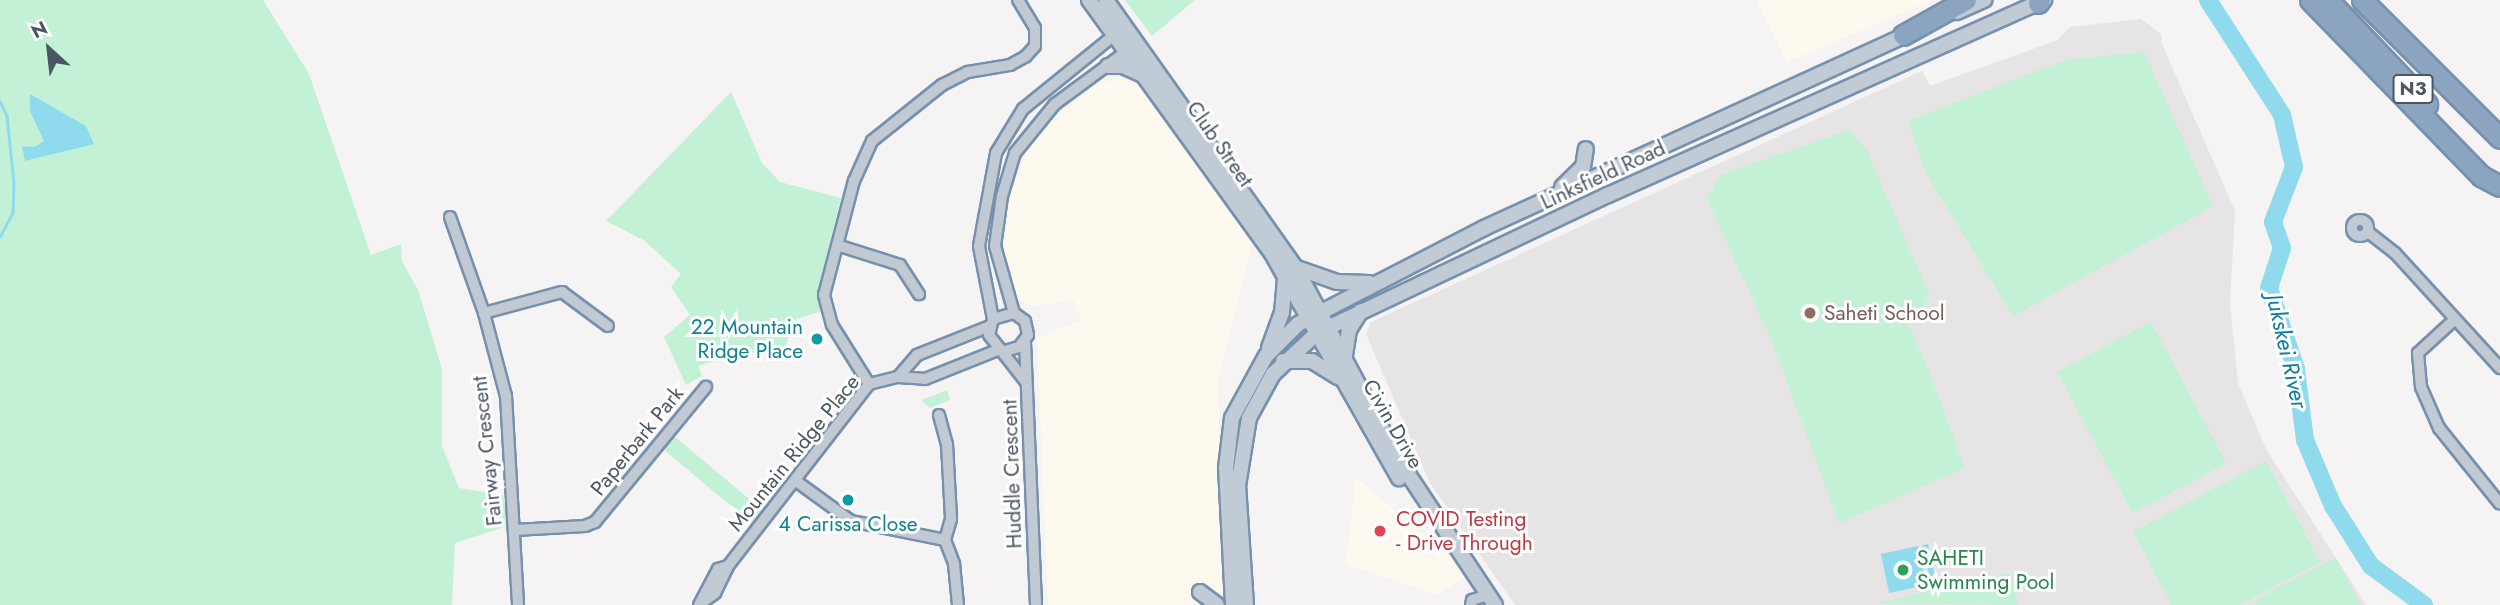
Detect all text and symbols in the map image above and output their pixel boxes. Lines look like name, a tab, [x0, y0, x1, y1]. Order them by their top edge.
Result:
north arrow	[14, 14, 84, 84]
text: N	[26, 14, 52, 45]
road number: N3	[2392, 74, 2434, 104]
street label: Club Street	[1181, 96, 1259, 192]
street label: Linksfield Road	[1537, 135, 1669, 215]
water label: Jukskei River	[2260, 291, 2314, 411]
place label: Saheti School	[1824, 300, 1945, 326]
marker: Saheti School	[1802, 305, 1818, 321]
place label: 22 Mountain Ridge Place	[691, 314, 803, 364]
marker: 22 Mountain Ridge Place	[809, 331, 825, 347]
street label: Mountain Ridge Place	[723, 370, 865, 536]
street label: Fairway Crescent	[467, 375, 507, 527]
street label: Civin Drive	[1357, 375, 1429, 473]
street label: Paperbark Park	[585, 381, 689, 501]
street label: Huddle Crescent	[997, 399, 1027, 549]
marker: 4 Carissa Close	[840, 492, 856, 508]
place label: COVID Testing - Drive Through	[1396, 506, 1533, 556]
place label: 4 Carissa Close	[779, 511, 917, 537]
marker: COVID Testing - Drive Through	[1370, 521, 1390, 541]
place label: SAHETI Swimming Pool	[1917, 545, 2054, 595]
marker: SAHETI Swimming Pool	[1895, 562, 1911, 578]

